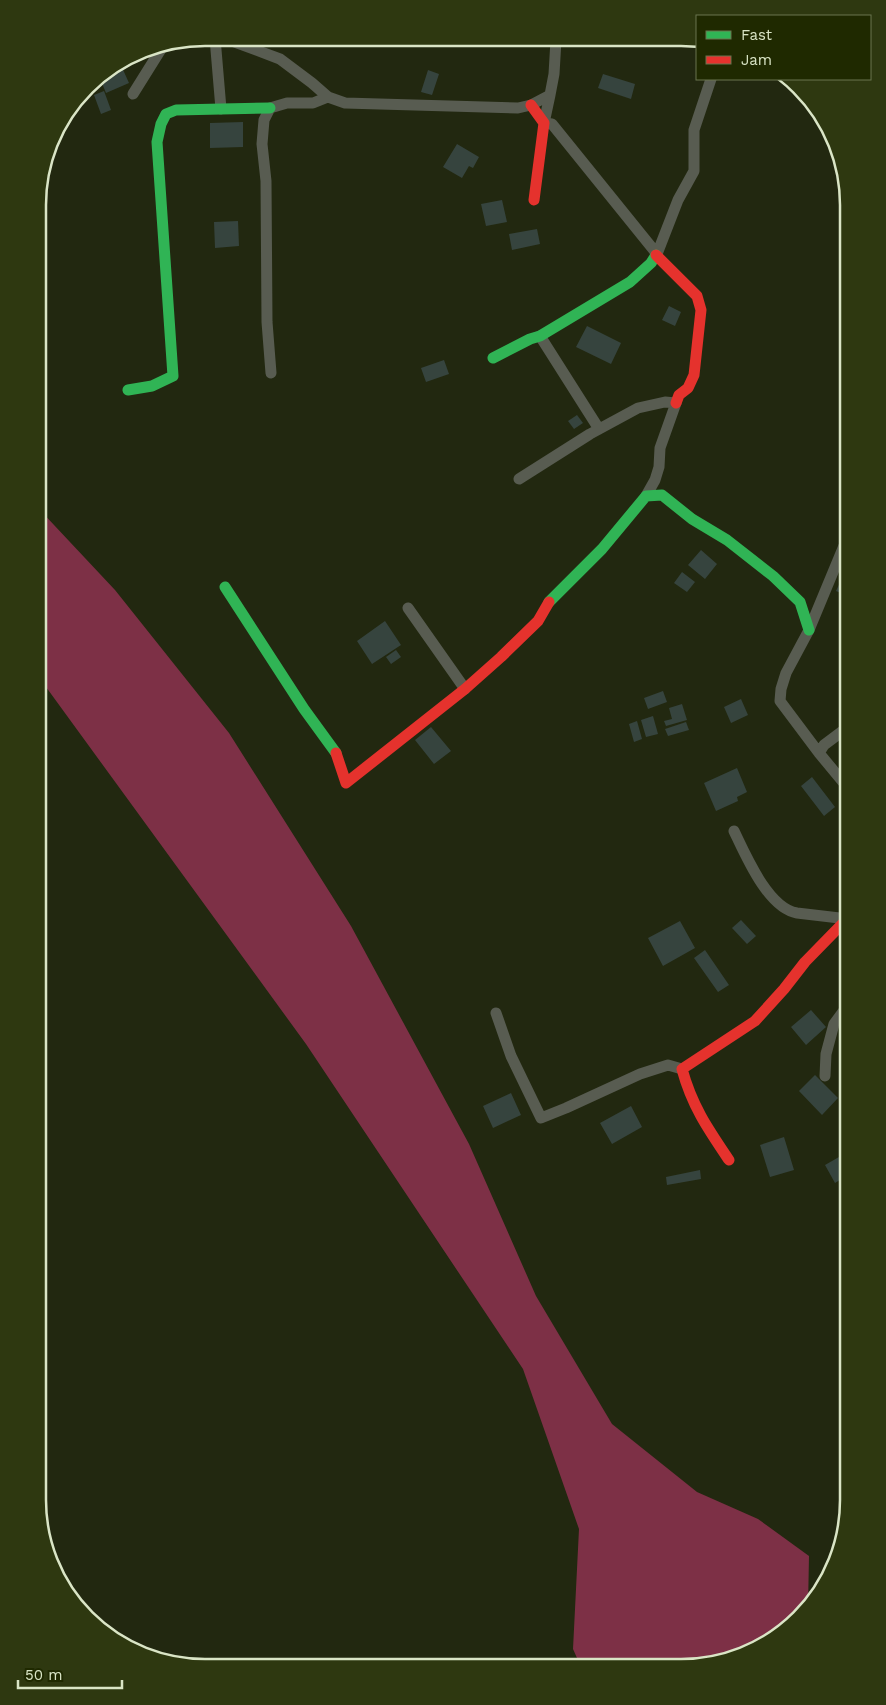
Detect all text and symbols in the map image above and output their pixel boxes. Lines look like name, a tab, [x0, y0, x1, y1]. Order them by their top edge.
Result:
legend	[696, 15, 871, 80]
text: Fast	[741, 26, 773, 44]
text: Jam	[741, 51, 772, 69]
scale bar	[18, 1658, 121, 1690]
text: 50 m	[25, 1666, 62, 1684]

